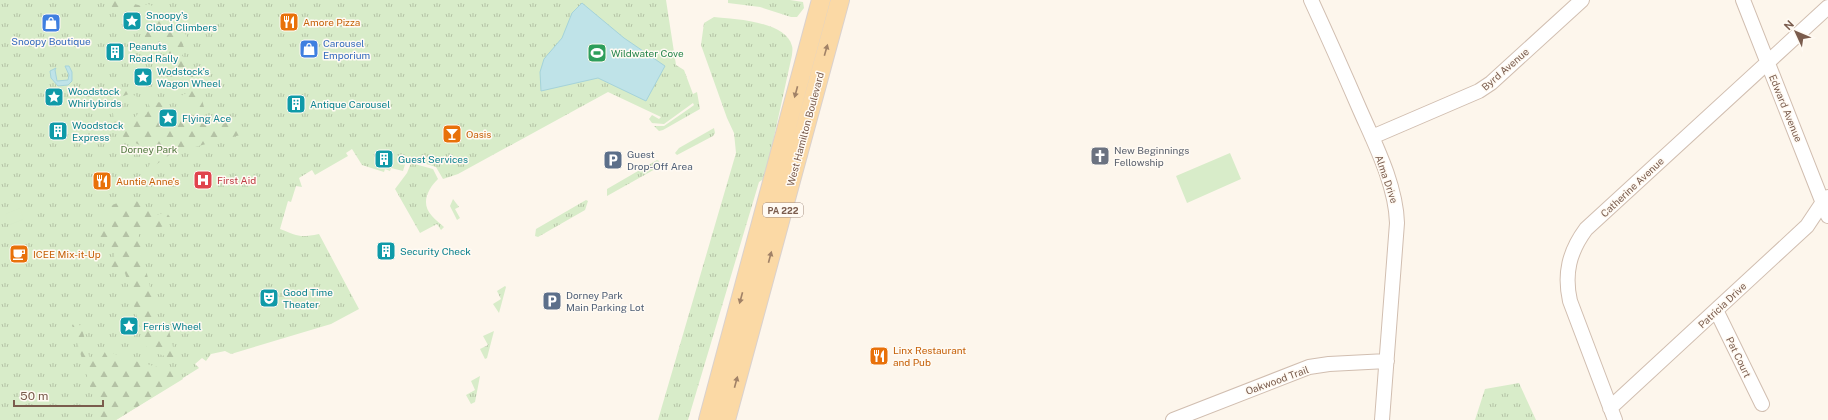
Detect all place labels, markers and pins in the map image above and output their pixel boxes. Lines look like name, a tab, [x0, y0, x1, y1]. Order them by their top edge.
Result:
place label: Snoopy's Cloud Climbers	[146, 9, 217, 33]
place icon: Snoopy's Cloud Climbers	[121, 10, 143, 32]
restaurant icon: Amore Pizza	[278, 11, 300, 33]
shop icon: Snoopy Boutique	[40, 12, 62, 34]
place label: Amore Pizza	[303, 16, 360, 28]
place label: Snoopy Boutique	[11, 35, 91, 47]
place label: Carousel Emporium	[323, 37, 370, 61]
shop icon: Carousel Emporium	[298, 38, 320, 60]
place label: Peanuts Road Rally	[129, 40, 179, 64]
building icon: Peanuts Road Rally	[104, 41, 126, 63]
sports icon: Wildwater Cove	[586, 42, 608, 64]
place label: Wildwater Cove	[611, 47, 684, 59]
place label: Wodstock's Wagon Wheel	[157, 65, 221, 89]
place icon: Wodstock's Wagon Wheel	[132, 66, 154, 88]
place label: Woodstock Whirlybirds	[68, 85, 121, 109]
place icon: Woodstock Whirlybirds	[43, 86, 65, 108]
building icon: Antique Carousel	[285, 93, 307, 115]
place label: Antique Carousel	[310, 98, 390, 110]
place icon: Flying Ace	[157, 107, 179, 129]
place label: Flying Ace	[182, 112, 231, 124]
place label: Woodstock Express	[72, 119, 124, 143]
building icon: Woodstock Express	[47, 120, 69, 142]
bar icon: Oasis	[441, 123, 463, 145]
place label: Oasis	[466, 128, 491, 140]
place label: New Beginnings Fellowship	[1114, 144, 1189, 168]
church icon: New Beginnings Fellowship	[1089, 145, 1111, 167]
building icon: Guest Services	[373, 148, 395, 170]
place label: Guest Drop-Off Area	[627, 148, 693, 172]
parking icon: Guest Drop-Off Area	[602, 149, 624, 171]
place label: Guest Services	[398, 153, 468, 165]
hospital icon: First Aid	[192, 169, 214, 191]
restaurant icon: Auntie Anne's	[91, 170, 113, 192]
place label: First Aid	[217, 174, 256, 186]
place label: Auntie Anne's	[116, 175, 179, 187]
building icon: Security Check	[375, 240, 397, 262]
cafe icon: ICEE Mix-it-Up	[8, 243, 30, 265]
place label: Security Check	[400, 245, 471, 257]
place label: ICEE Mix-it-Up	[33, 248, 101, 260]
place label: Good Time Theater	[283, 286, 333, 310]
theatre icon: Good Time Theater	[258, 287, 280, 309]
place label: Dorney Park Main Parking Lot	[566, 289, 644, 313]
parking icon: Dorney Park Main Parking Lot	[541, 290, 563, 312]
place icon: Ferris Wheel	[118, 315, 140, 337]
place label: Ferris Wheel	[143, 320, 202, 332]
place label: Linx Restaurant and Pub	[893, 344, 966, 368]
restaurant icon: Linx Restaurant and Pub	[868, 345, 890, 367]

